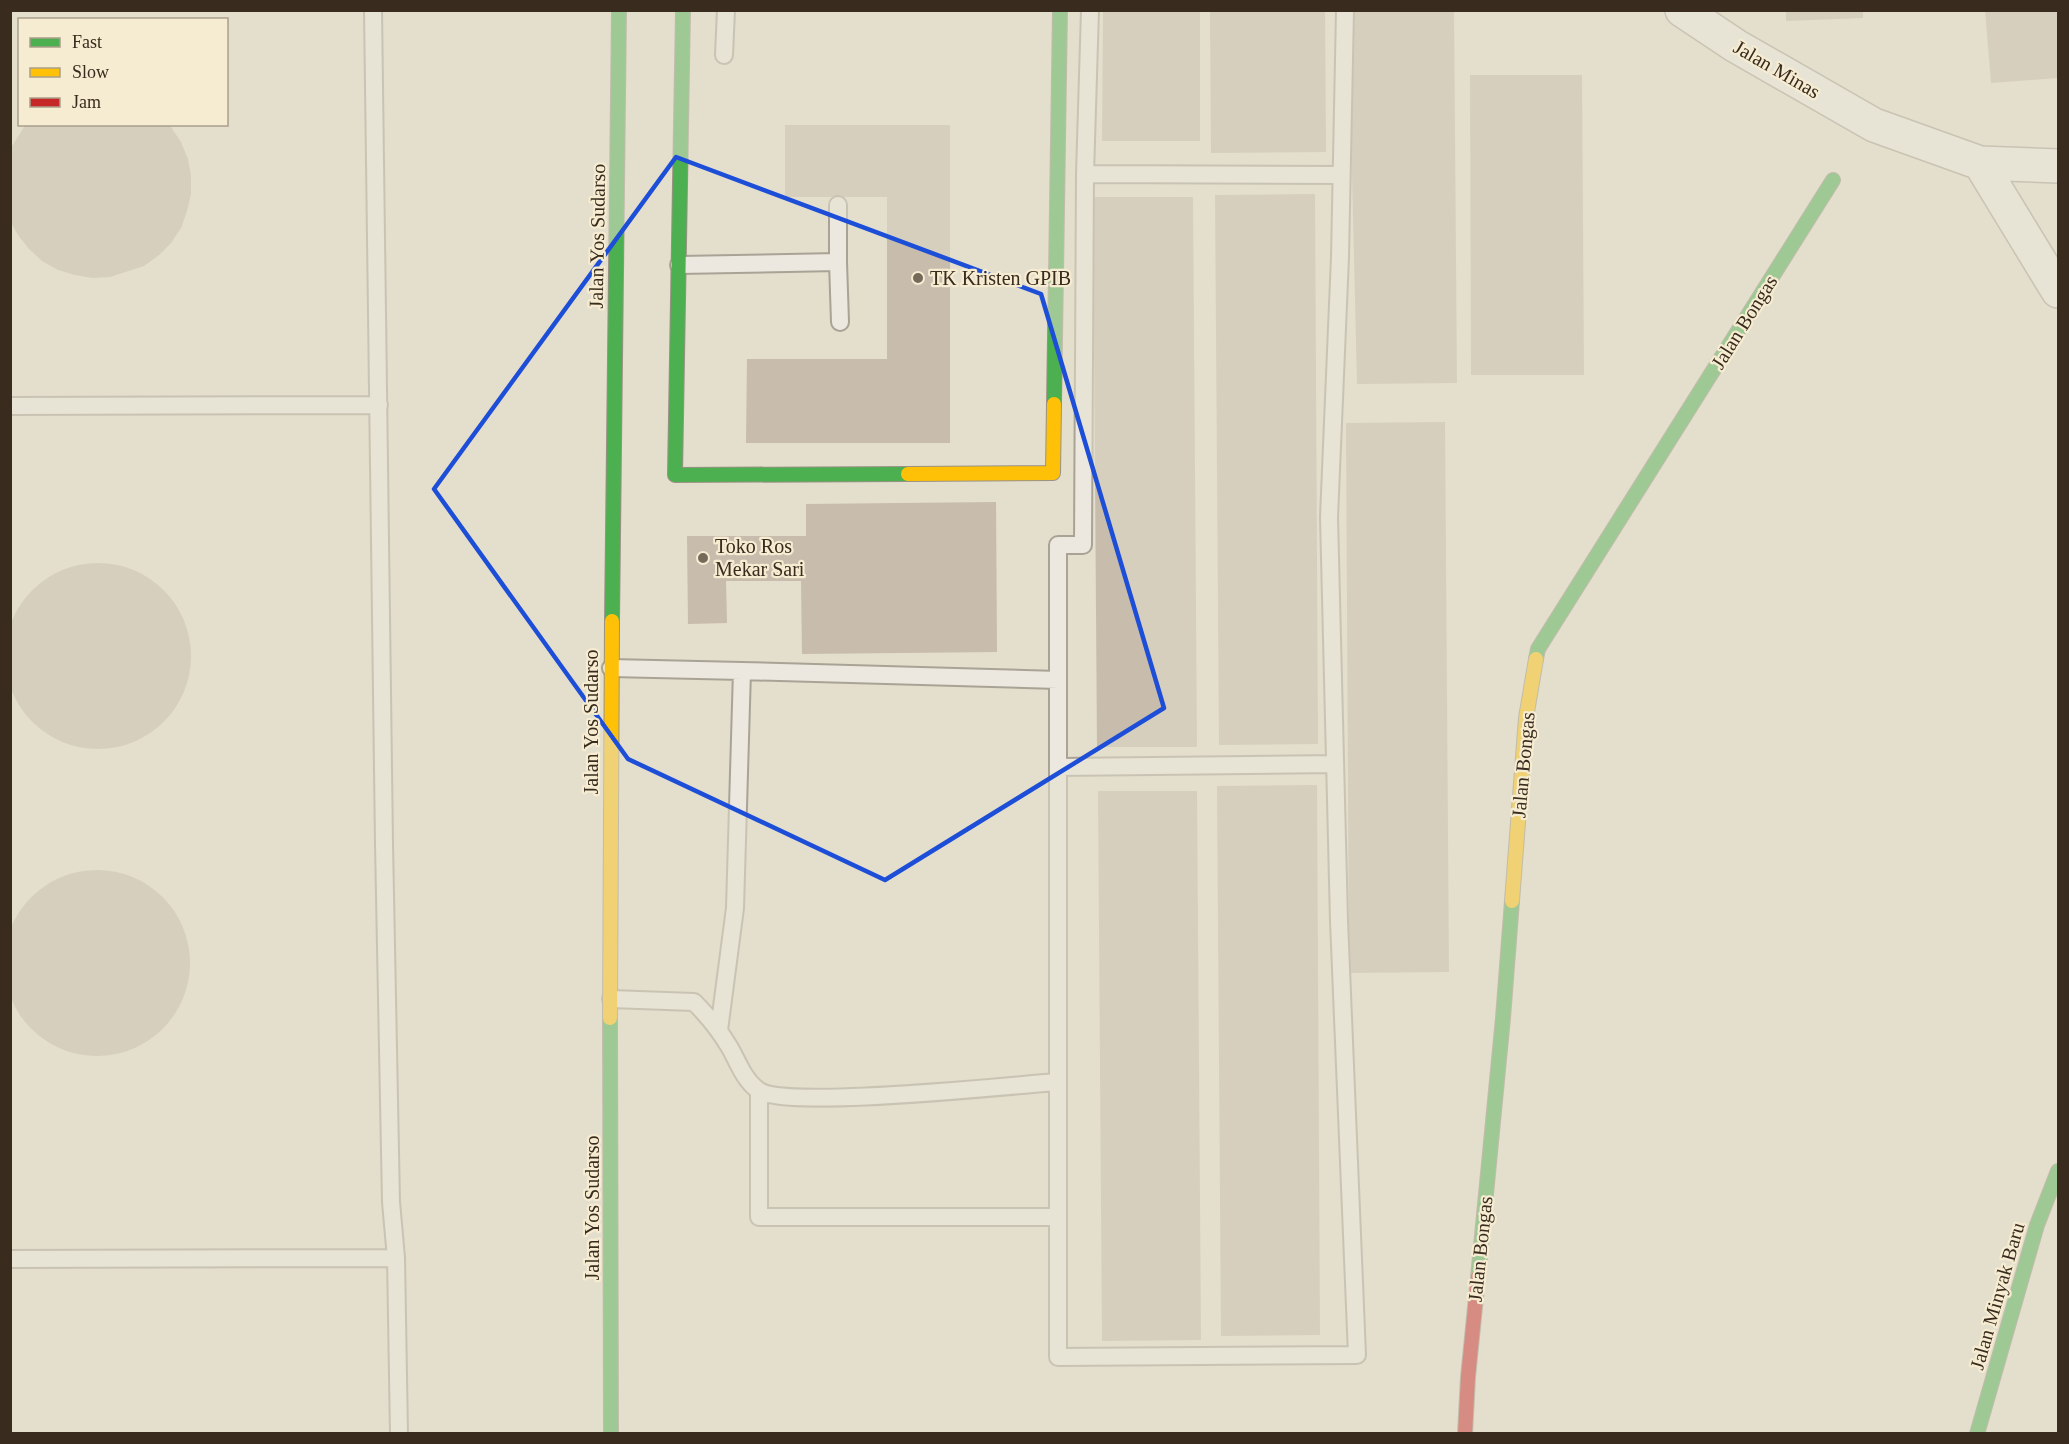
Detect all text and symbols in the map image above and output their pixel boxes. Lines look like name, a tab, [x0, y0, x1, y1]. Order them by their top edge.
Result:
legend	[18, 18, 228, 126]
text: Fast	[72, 32, 102, 52]
street label: Jalan Minas	[1730, 35, 1824, 103]
text: Slow	[72, 62, 109, 82]
text: Jam	[72, 92, 101, 112]
street label: Jalan Yos Sudarso	[585, 163, 609, 309]
place label: TK Kristen GPIB	[930, 267, 1071, 289]
marker: TK Kristen GPIB	[911, 271, 925, 285]
street label: Jalan Bongas	[1707, 271, 1782, 373]
place label: Toko Ros Mekar Sari	[715, 535, 805, 580]
marker: Toko Ros Mekar Sari	[696, 551, 710, 565]
street label: Jalan Yos Sudarso	[580, 649, 602, 795]
street label: Jalan Bongas	[1507, 711, 1540, 819]
street label: Jalan Yos Sudarso	[581, 1135, 603, 1281]
street label: Jalan Bongas	[1464, 1195, 1498, 1303]
street label: Jalan Minyak Baru	[1965, 1220, 2030, 1372]

